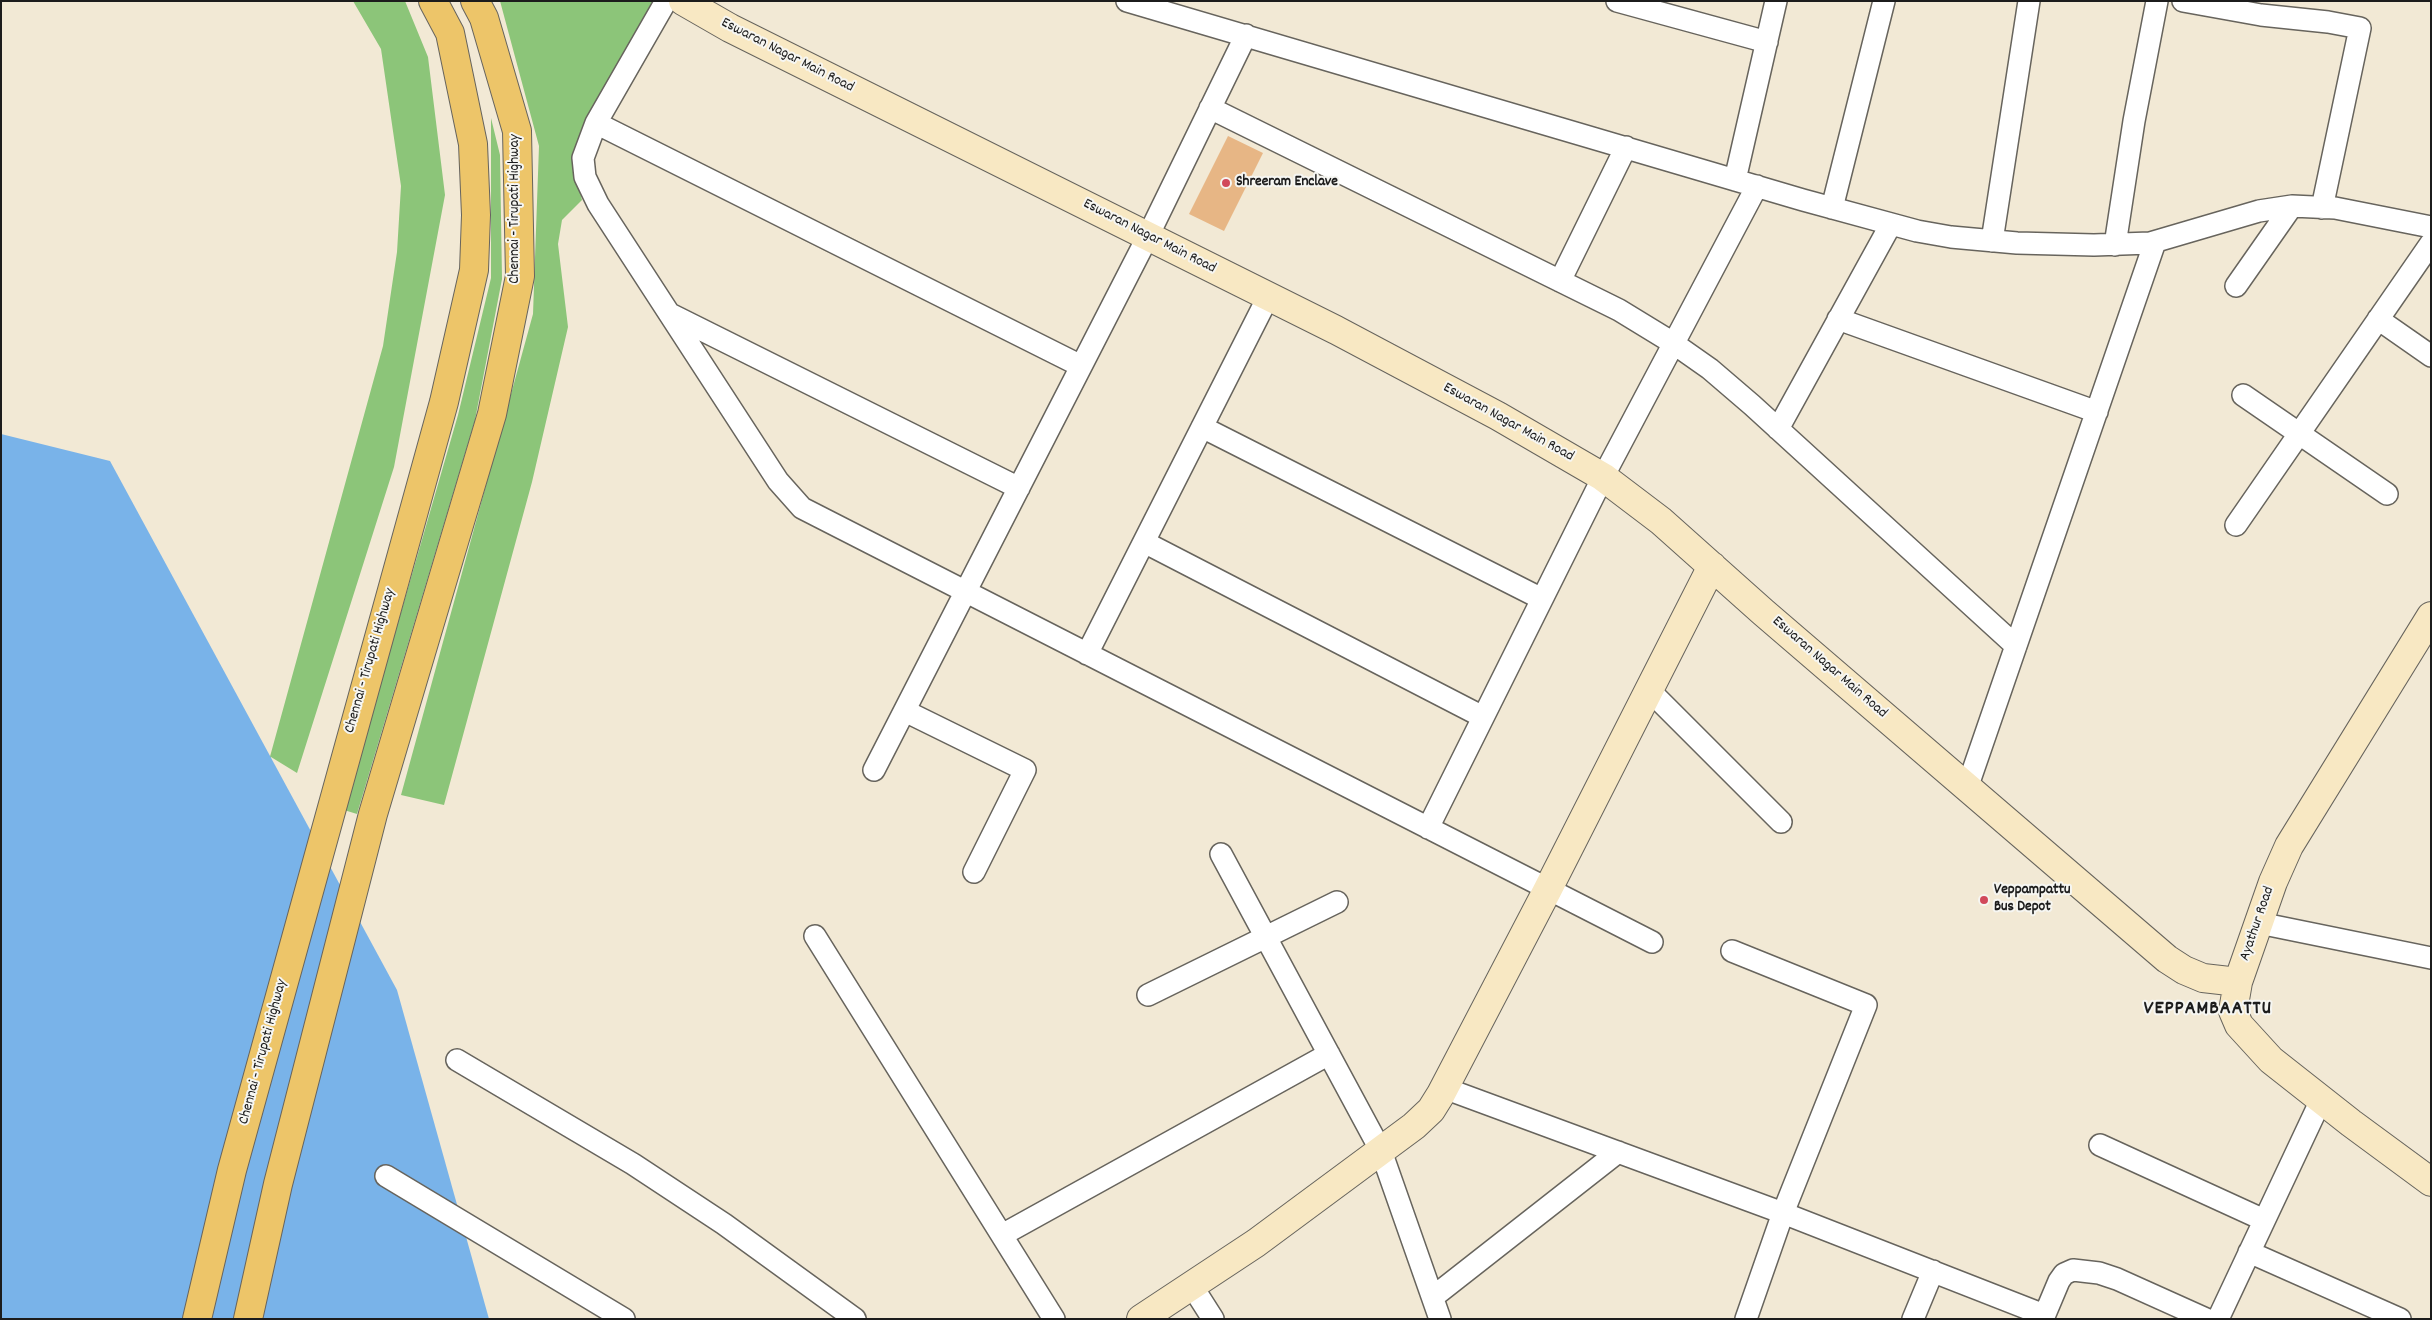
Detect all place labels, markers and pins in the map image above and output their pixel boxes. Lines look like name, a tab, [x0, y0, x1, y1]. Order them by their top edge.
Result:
place label: Shreeram Enclave	[1236, 174, 1338, 192]
marker: Shreeram Enclave	[1220, 177, 1232, 189]
place label: Veppampattu Bus Depot	[1994, 882, 2070, 917]
marker: Veppampattu Bus Depot	[1978, 894, 1990, 906]

